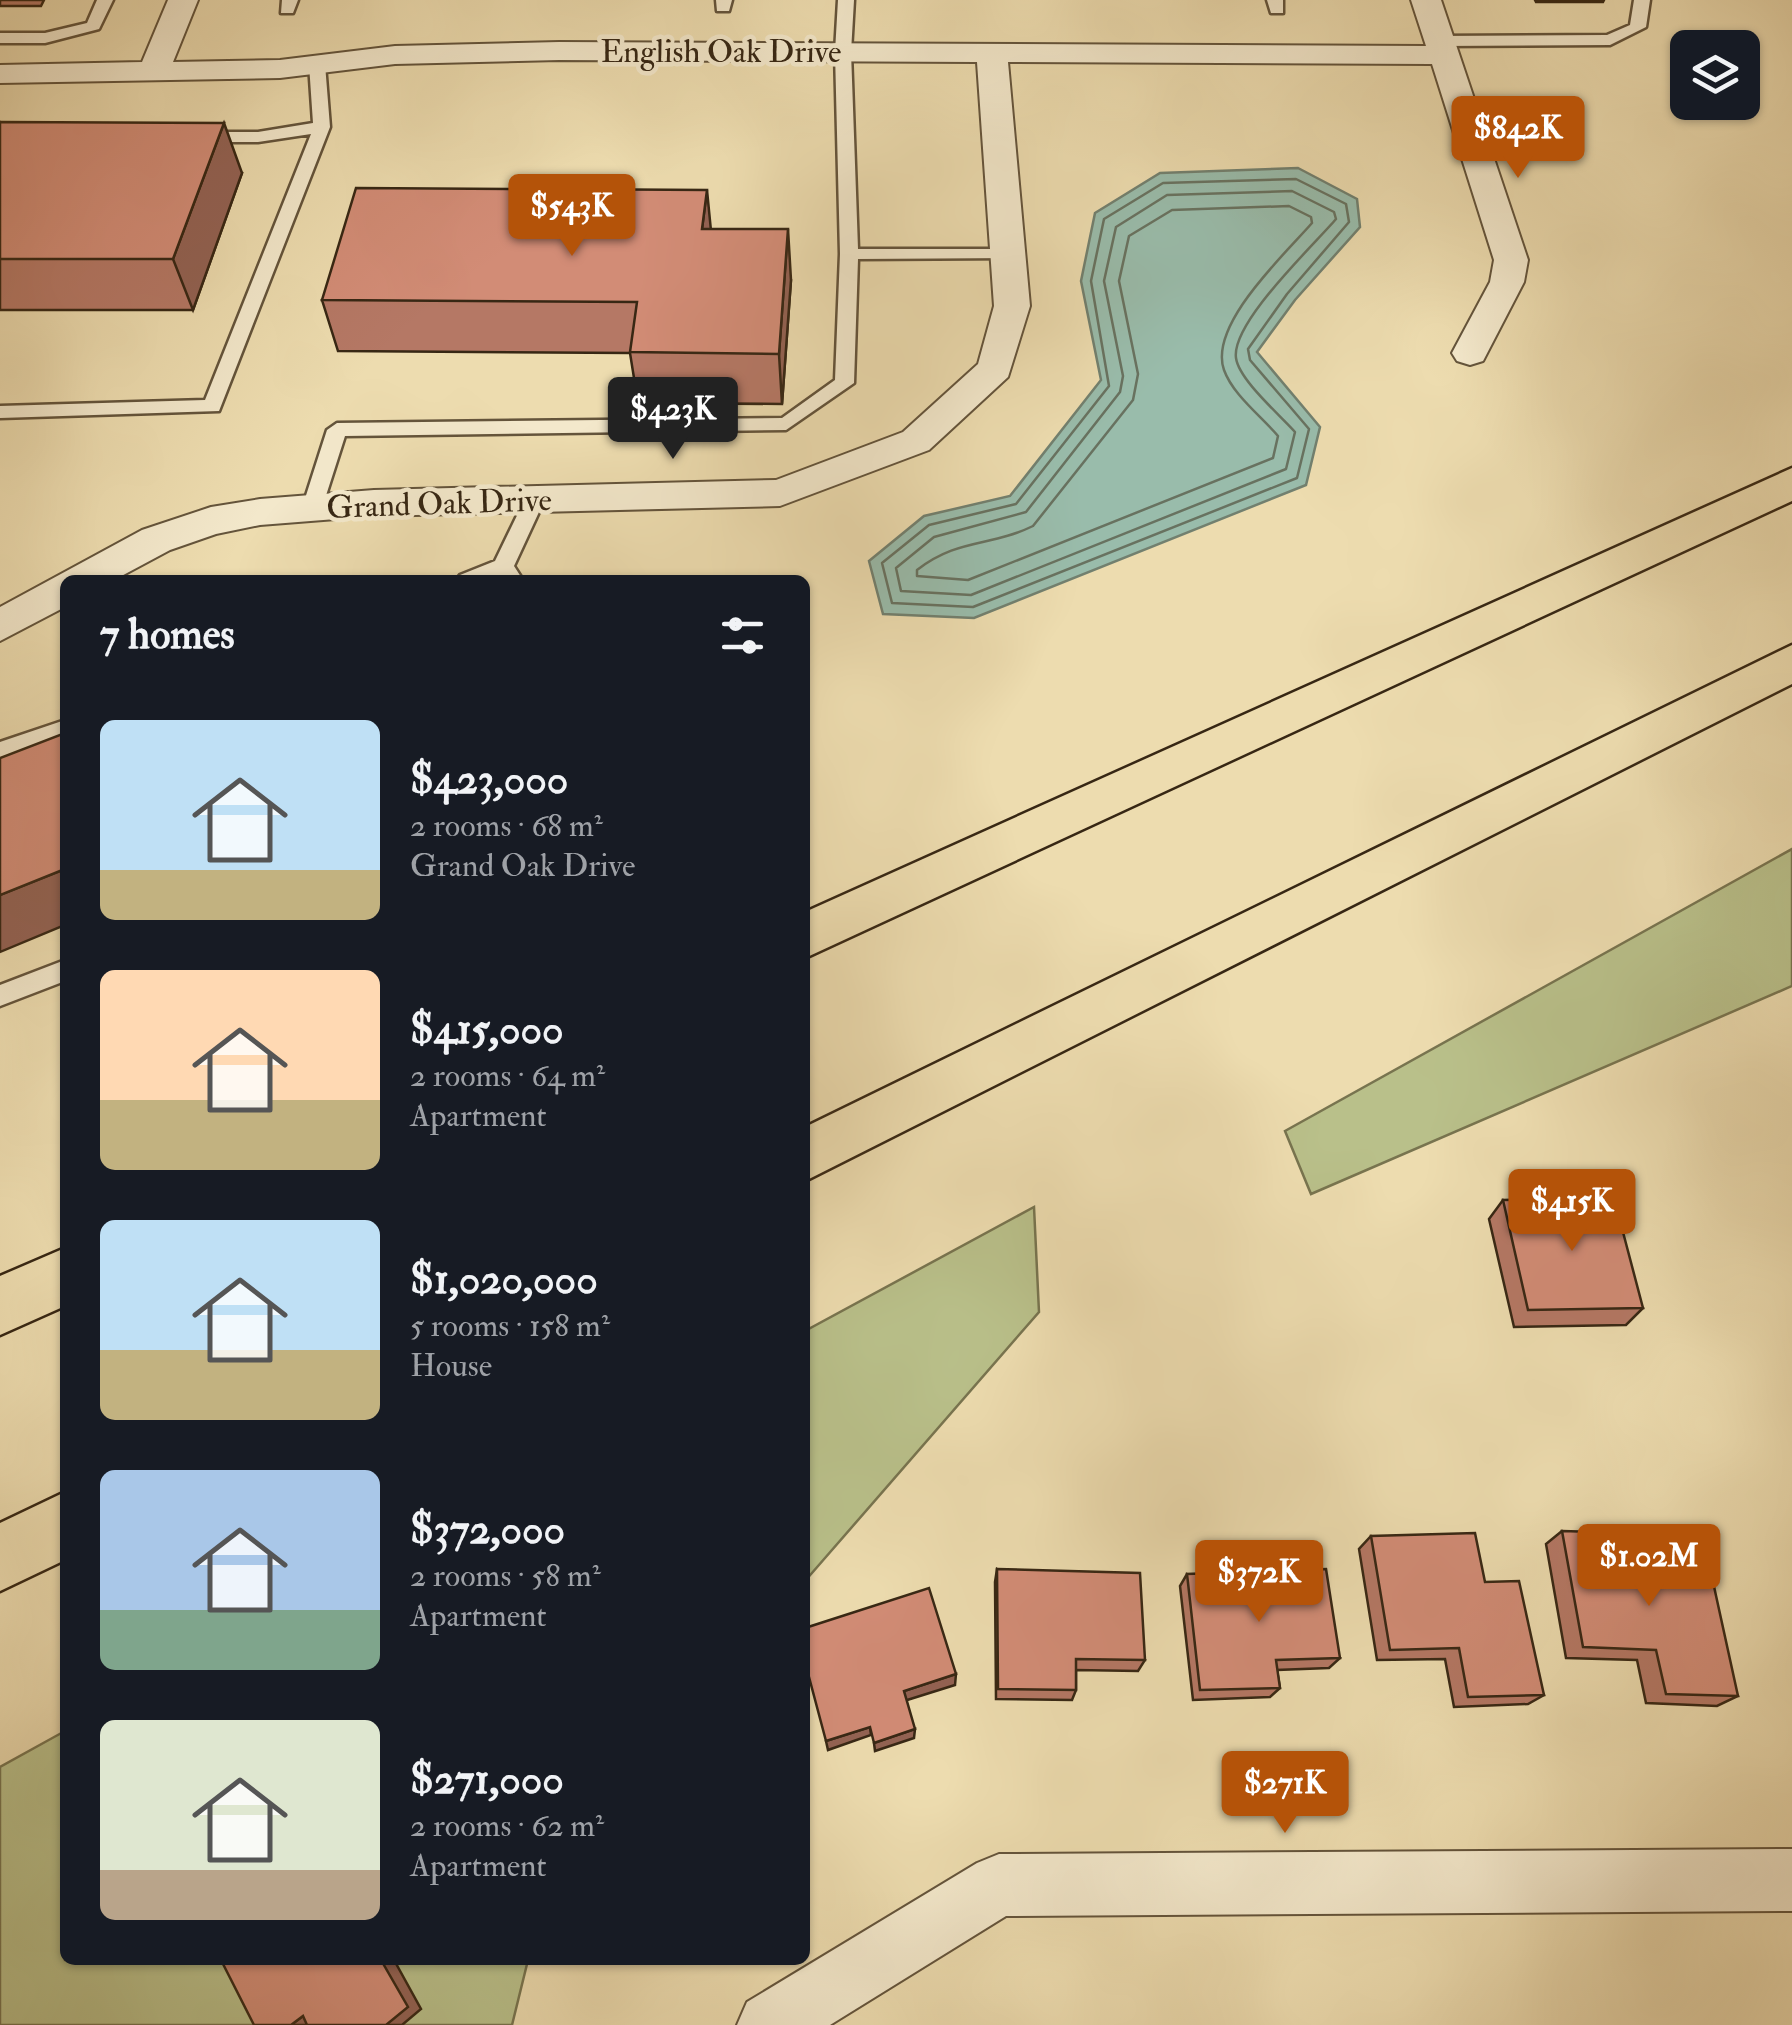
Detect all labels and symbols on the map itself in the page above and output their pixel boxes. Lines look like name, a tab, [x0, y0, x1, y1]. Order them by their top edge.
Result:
street label: English Oak Drive	[601, 32, 841, 72]
pin: $842K	[1448, 96, 1588, 181]
pin: $543K	[502, 174, 642, 259]
pin: $423K	[603, 377, 743, 462]
street label: Grand Oak Drive	[326, 480, 552, 528]
pin: $415K	[1502, 1169, 1642, 1254]
pin: $1.02M	[1568, 1524, 1730, 1609]
pin: $372K	[1189, 1540, 1329, 1625]
pin: $271K	[1215, 1751, 1355, 1836]

